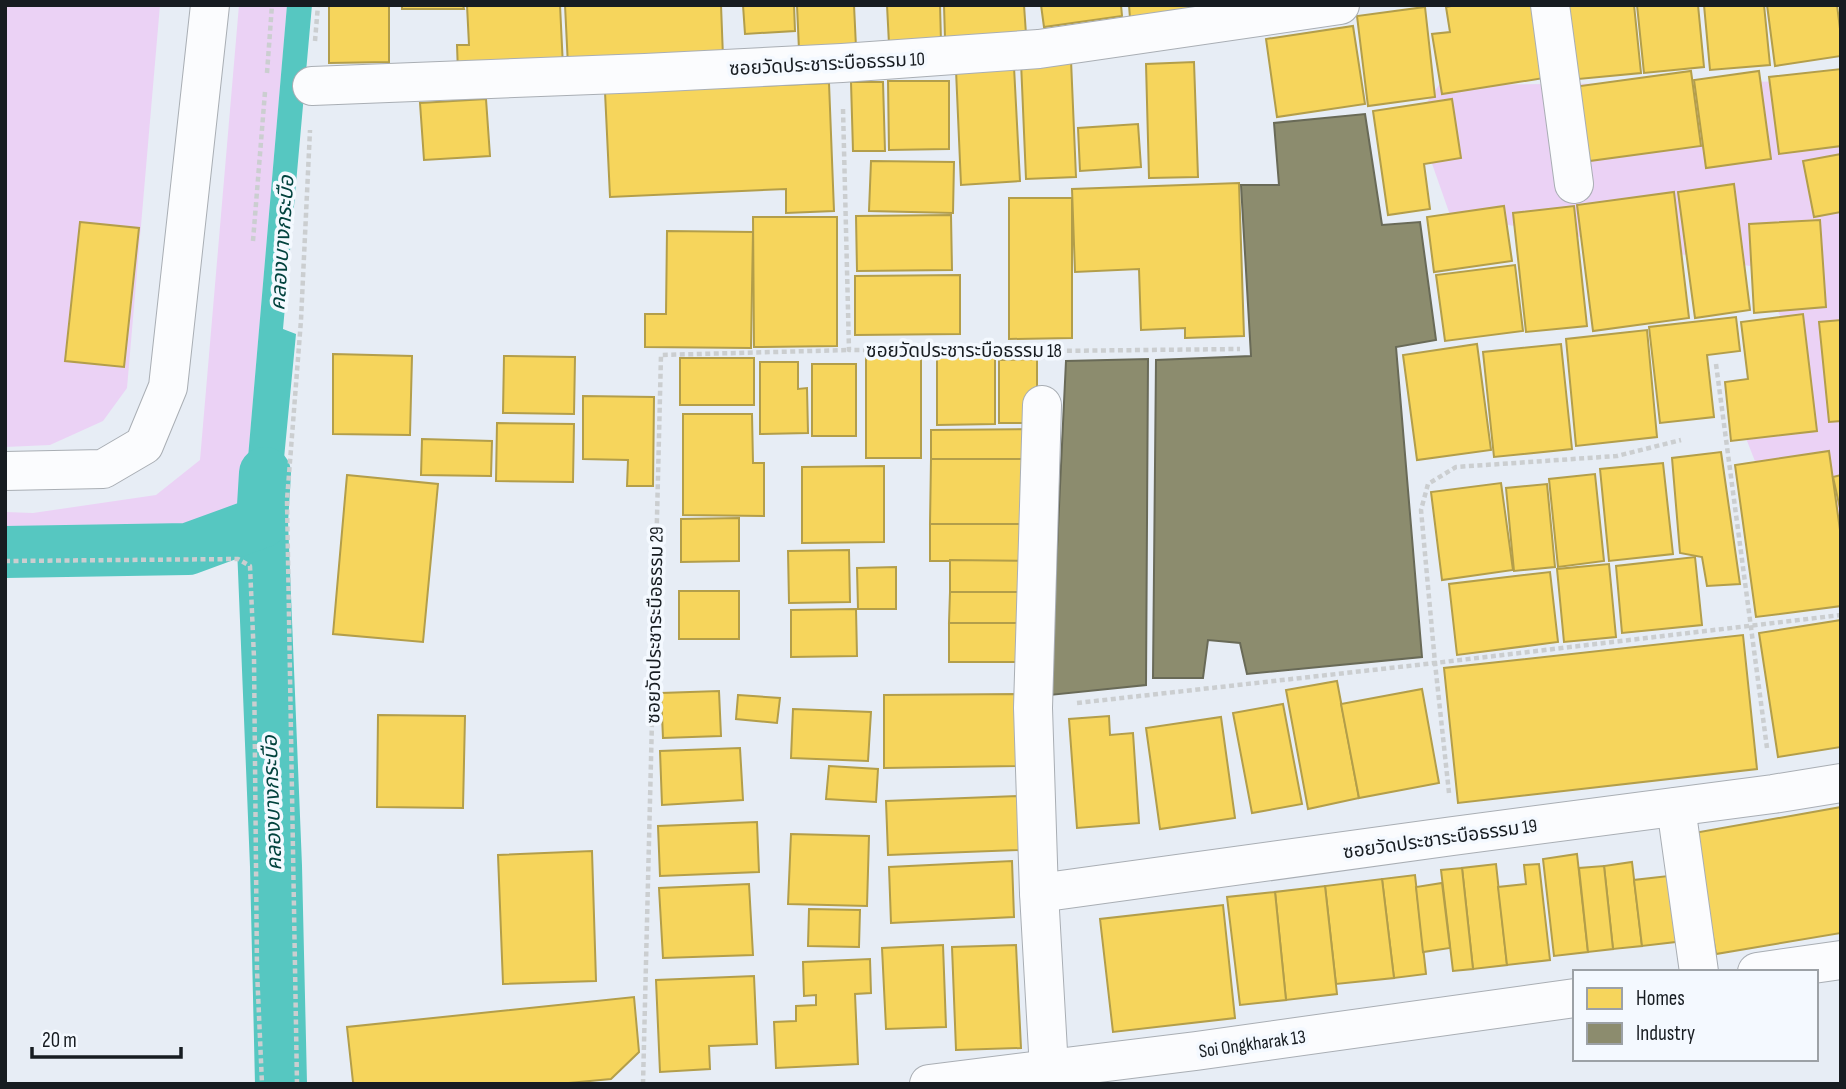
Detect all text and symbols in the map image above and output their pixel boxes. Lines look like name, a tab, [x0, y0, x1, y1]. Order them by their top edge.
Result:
street label: ซอยวัดประชาระบือธรรม 10	[729, 48, 926, 81]
water label: คลองบางกระบือ	[265, 174, 300, 311]
street label: ซอยวัดประชาระบือธรรม 18	[866, 340, 1062, 363]
street label: ซอยวัดประชาระบือธรรม 29	[642, 526, 669, 724]
water label: คลองบางกระบือ	[258, 734, 287, 871]
street label: ซอยวัดประชาระบือธรรม 19	[1342, 814, 1539, 865]
legend	[1573, 970, 1818, 1061]
text: Homes	[1636, 986, 1685, 1011]
scale bar	[32, 1016, 180, 1060]
text: Industry	[1636, 1021, 1695, 1046]
street label: Soi Ongkharak 13	[1197, 1026, 1307, 1063]
text: 20 m	[42, 1028, 77, 1053]

